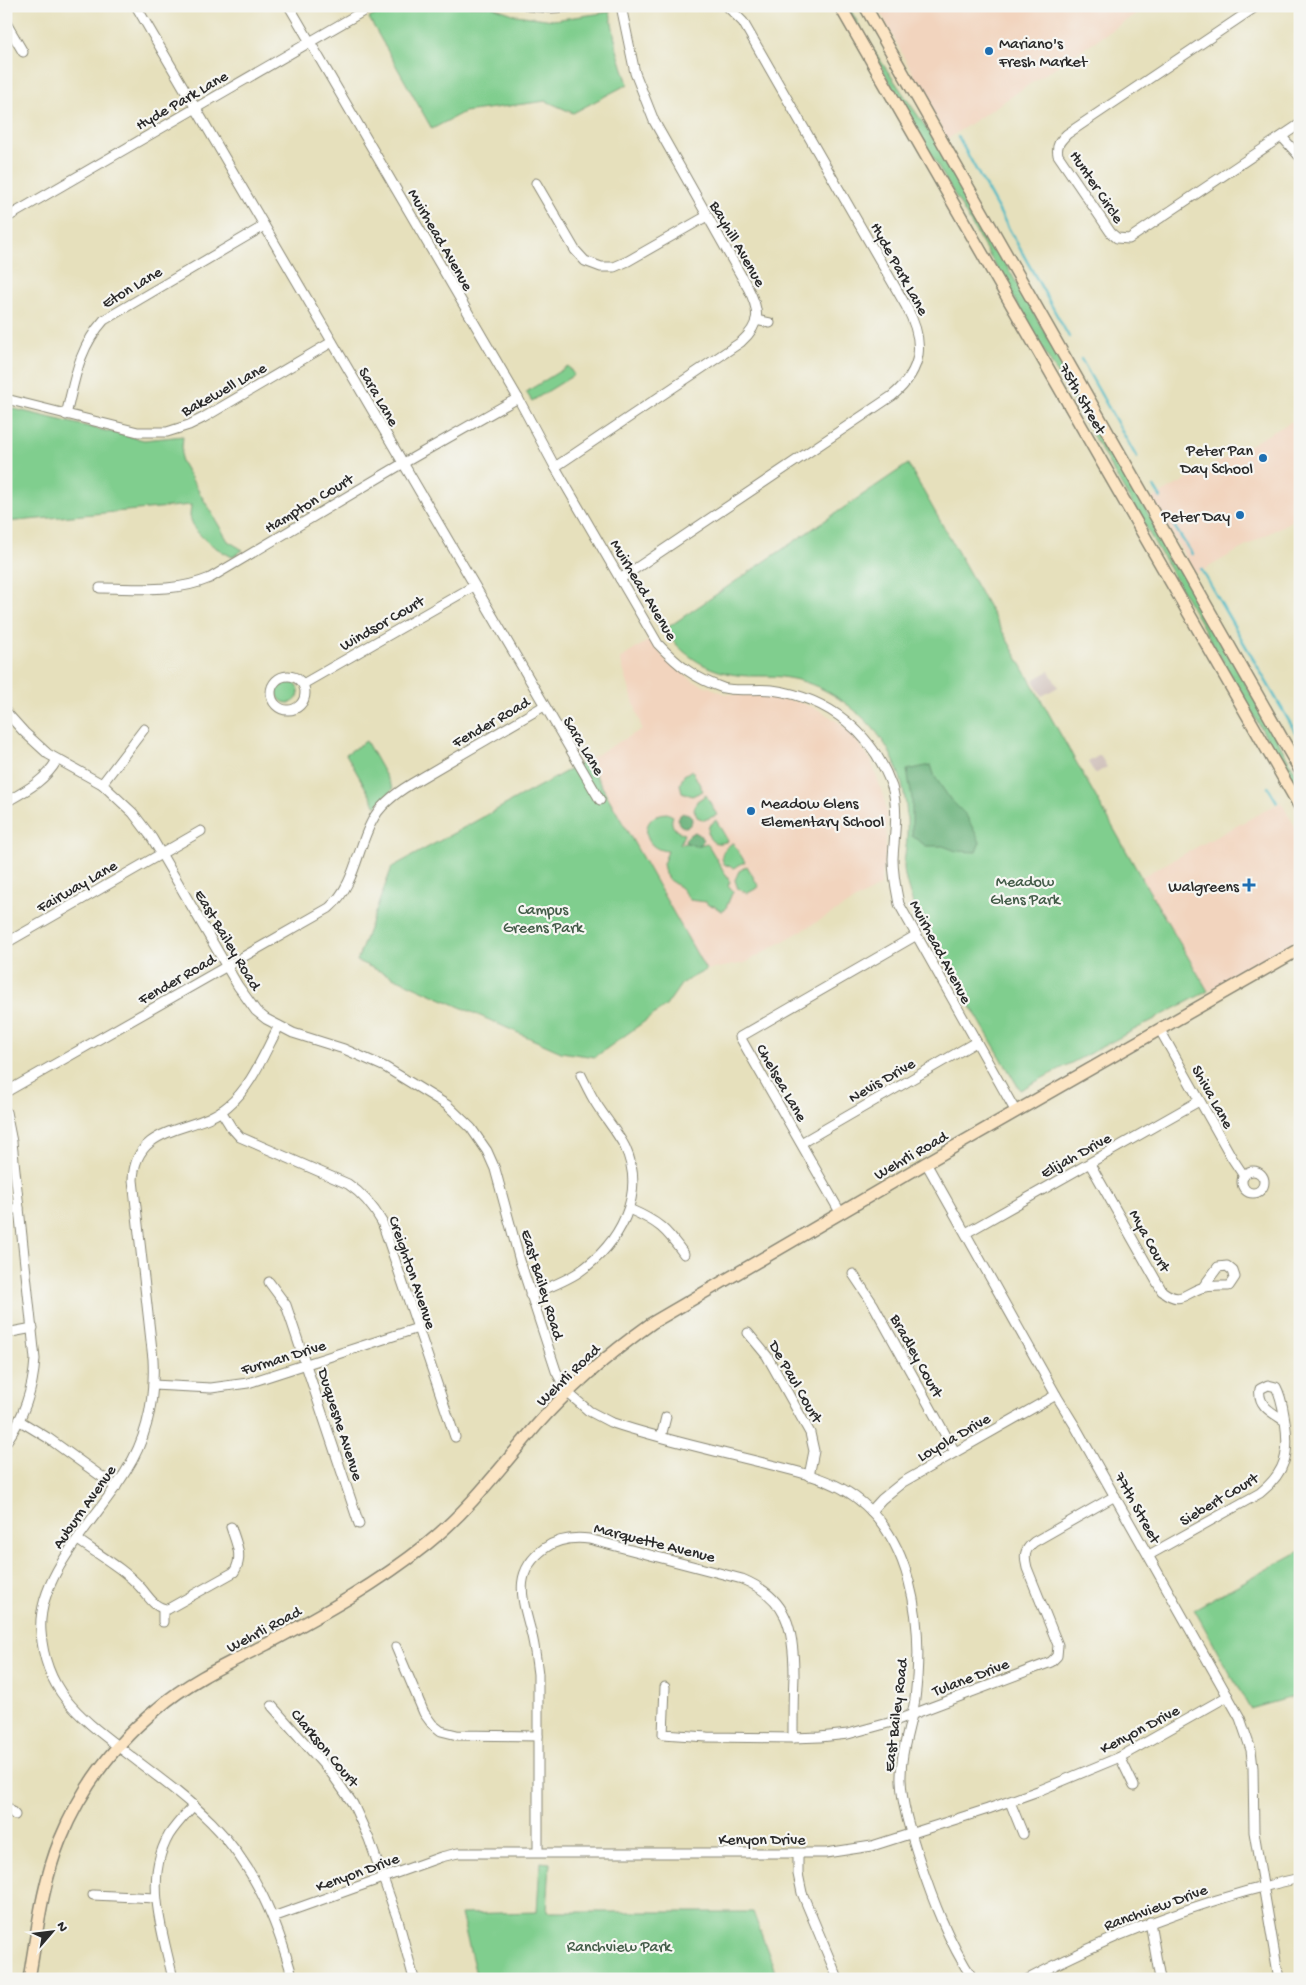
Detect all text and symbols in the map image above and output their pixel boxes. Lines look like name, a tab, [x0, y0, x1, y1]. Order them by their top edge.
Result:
place label: Mariano's Fresh Market	[998, 36, 1088, 73]
marker: Mariano's Fresh Market	[983, 45, 995, 57]
street label: Hyde Park Lane	[133, 68, 233, 136]
street label: Hunter Circle	[1064, 148, 1127, 228]
street label: Muirhead Avenue	[402, 186, 476, 296]
street label: Bayhill Avenue	[703, 198, 769, 292]
street label: Hyde Park Lane	[865, 220, 932, 320]
street label: Eton Lane	[99, 263, 167, 314]
street label: Bakewell Lane	[178, 359, 271, 423]
street label: 75th Street	[1053, 360, 1110, 440]
street label: Sara Lane	[352, 365, 402, 431]
place label: Peter Pan Day School	[1179, 443, 1253, 480]
marker: Peter Pan Day School	[1257, 452, 1269, 464]
street label: Hampton Court	[262, 470, 359, 539]
place label: Peter Day	[1160, 509, 1230, 528]
marker: Peter Day	[1234, 509, 1246, 521]
street label: Muirhead Avenue	[604, 537, 680, 646]
street label: Windsor Court	[337, 592, 430, 657]
street label: Fender Road	[449, 693, 535, 754]
street label: Sara Lane	[557, 714, 607, 780]
place label: Meadow Glens Elementary School	[761, 796, 884, 833]
marker: Meadow Glens Elementary School	[745, 805, 757, 817]
street label: Fairway Lane	[33, 857, 122, 919]
park label: Meadow Glens Park	[990, 874, 1062, 911]
place label: Walgreens	[1168, 879, 1240, 898]
marker: Walgreens	[1243, 879, 1255, 891]
street label: East Bailey Road	[189, 887, 264, 996]
street label: Muirhead Avenue	[904, 898, 975, 1008]
park label: Campus Greens Park	[503, 902, 585, 939]
street label: Fender Road	[135, 950, 221, 1011]
street label: Chelsea Lane	[750, 1042, 810, 1127]
street label: Nevis Drive	[846, 1055, 920, 1109]
street label: Shiva Lane	[1186, 1063, 1237, 1133]
street label: Wehrli Road	[872, 1128, 953, 1186]
street label: Elijah Drive	[1038, 1130, 1116, 1184]
street label: Mya Court	[1123, 1207, 1174, 1277]
street label: Creighton Avenue	[382, 1214, 439, 1333]
street label: East Bailey Road	[515, 1228, 567, 1344]
street label: Bradley Court	[884, 1311, 946, 1403]
street label: Furman Drive	[238, 1337, 330, 1382]
street label: De Paul Court	[762, 1337, 826, 1428]
street label: Wehrli Road	[533, 1340, 607, 1412]
street label: Duquesne Avenue	[311, 1366, 366, 1484]
street label: Loyola Drive	[915, 1410, 995, 1468]
street label: Auburn Avenue	[50, 1462, 122, 1554]
street label: 77th Street	[1108, 1469, 1164, 1549]
street label: Siebert Court	[1177, 1469, 1264, 1532]
street label: Marquette Avenue	[592, 1520, 717, 1569]
street label: Wehrli Road	[224, 1603, 307, 1659]
street label: East Bailey Road	[881, 1656, 914, 1773]
street label: Tulane Drive	[929, 1656, 1013, 1703]
street label: Kenyon Drive	[1098, 1702, 1184, 1760]
street label: Clarkson Court	[285, 1706, 362, 1793]
street label: Kenyon Drive	[718, 1832, 806, 1851]
street label: Kenyon Drive	[314, 1850, 403, 1898]
street label: Ranchview Drive	[1102, 1882, 1211, 1937]
north arrow	[28, 1908, 78, 1958]
text: N	[52, 1919, 71, 1935]
park label: Ranchview Park	[567, 1939, 673, 1958]

